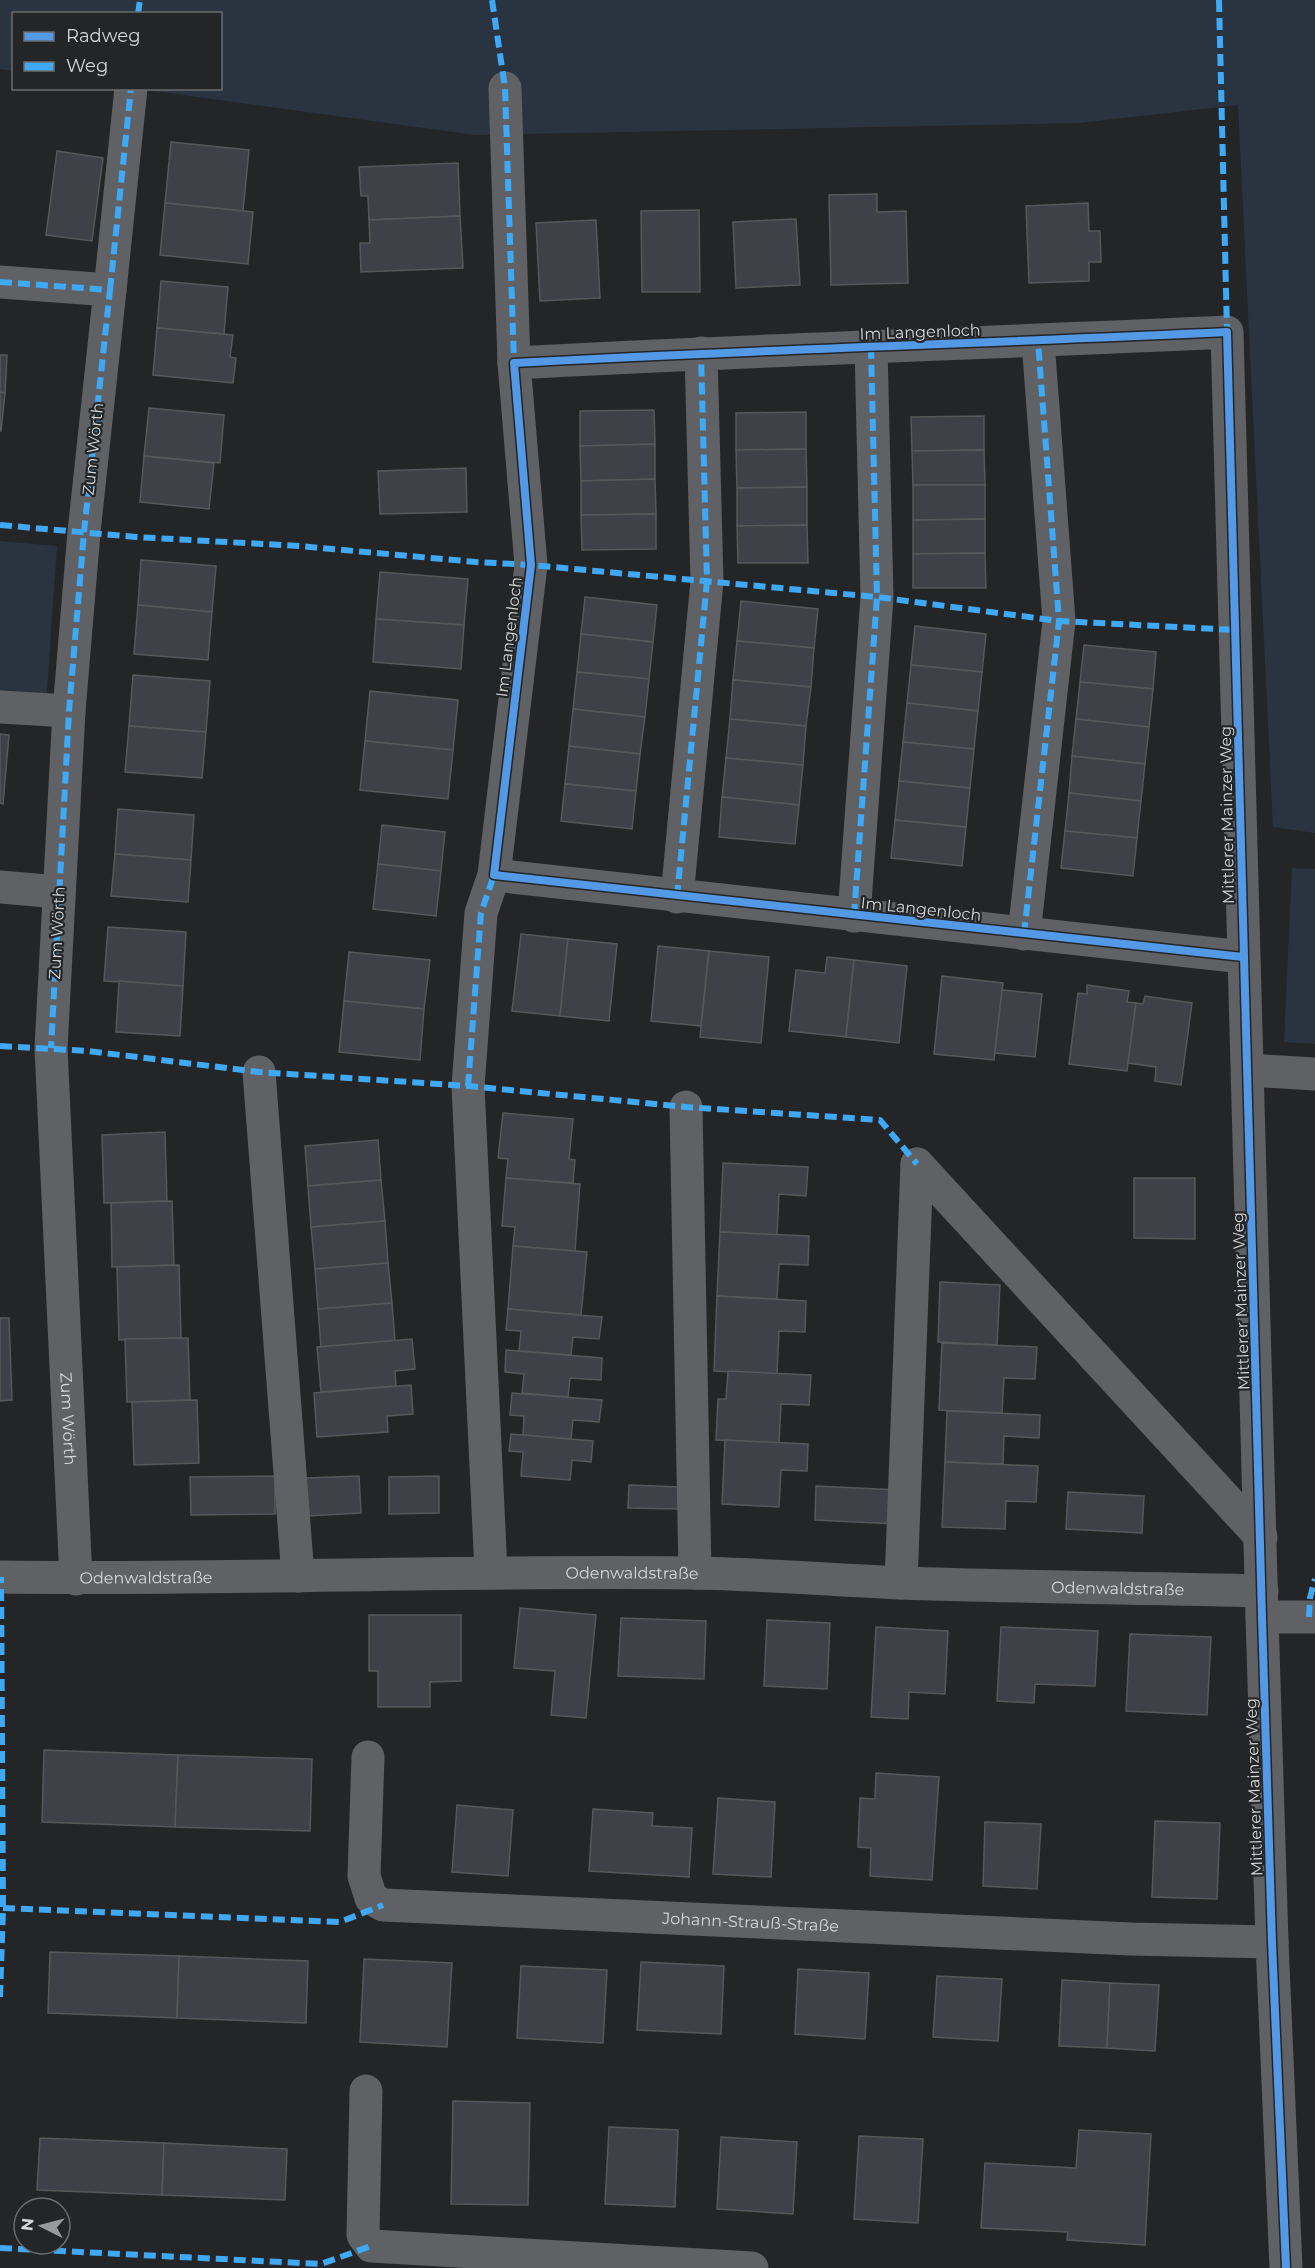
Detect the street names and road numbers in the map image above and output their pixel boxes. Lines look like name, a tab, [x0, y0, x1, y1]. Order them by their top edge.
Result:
street label: Im Langenloch	[859, 320, 981, 344]
street label: Zum Wörth	[79, 402, 107, 496]
street label: Im Langenloch	[492, 576, 526, 698]
street label: Mittlerer Mainzer Weg	[1216, 726, 1238, 904]
street label: Zum Wörth	[45, 886, 69, 980]
street label: Im Langenloch	[860, 893, 982, 925]
street label: Mittlerer Mainzer Weg	[1228, 1212, 1254, 1390]
street label: Zum Wörth	[57, 1372, 80, 1466]
street label: Odenwaldstraße	[565, 1563, 699, 1583]
street label: Odenwaldstraße	[80, 1567, 213, 1587]
street label: Odenwaldstraße	[1051, 1577, 1184, 1599]
street label: Mittlerer Mainzer Weg	[1241, 1698, 1267, 1876]
street label: Johann-Strauß-Straße	[661, 1908, 839, 1935]

